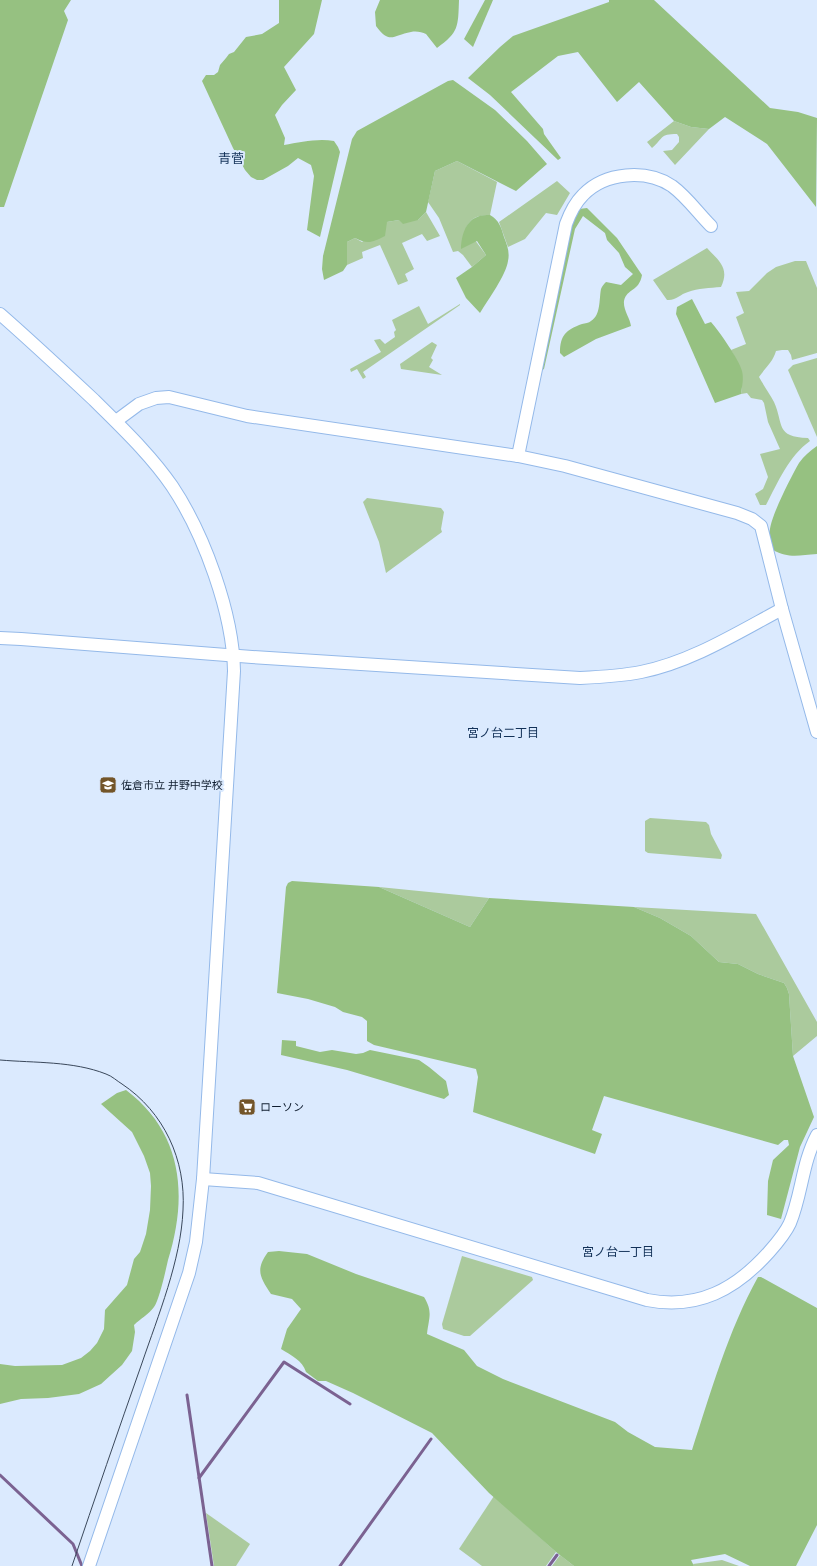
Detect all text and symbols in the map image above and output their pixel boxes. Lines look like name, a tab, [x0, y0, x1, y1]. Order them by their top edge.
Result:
district label: 青菅	[218, 150, 244, 168]
district label: 宮ノ台二丁目	[467, 725, 539, 741]
school or university icon: 佐倉市立 井野中学校	[98, 775, 118, 795]
place label: 佐倉市立 井野中学校	[121, 778, 223, 793]
supermarket icon: ローソン	[237, 1097, 257, 1117]
place label: ローソン	[260, 1100, 304, 1115]
district label: 宮ノ台一丁目	[582, 1244, 654, 1260]

